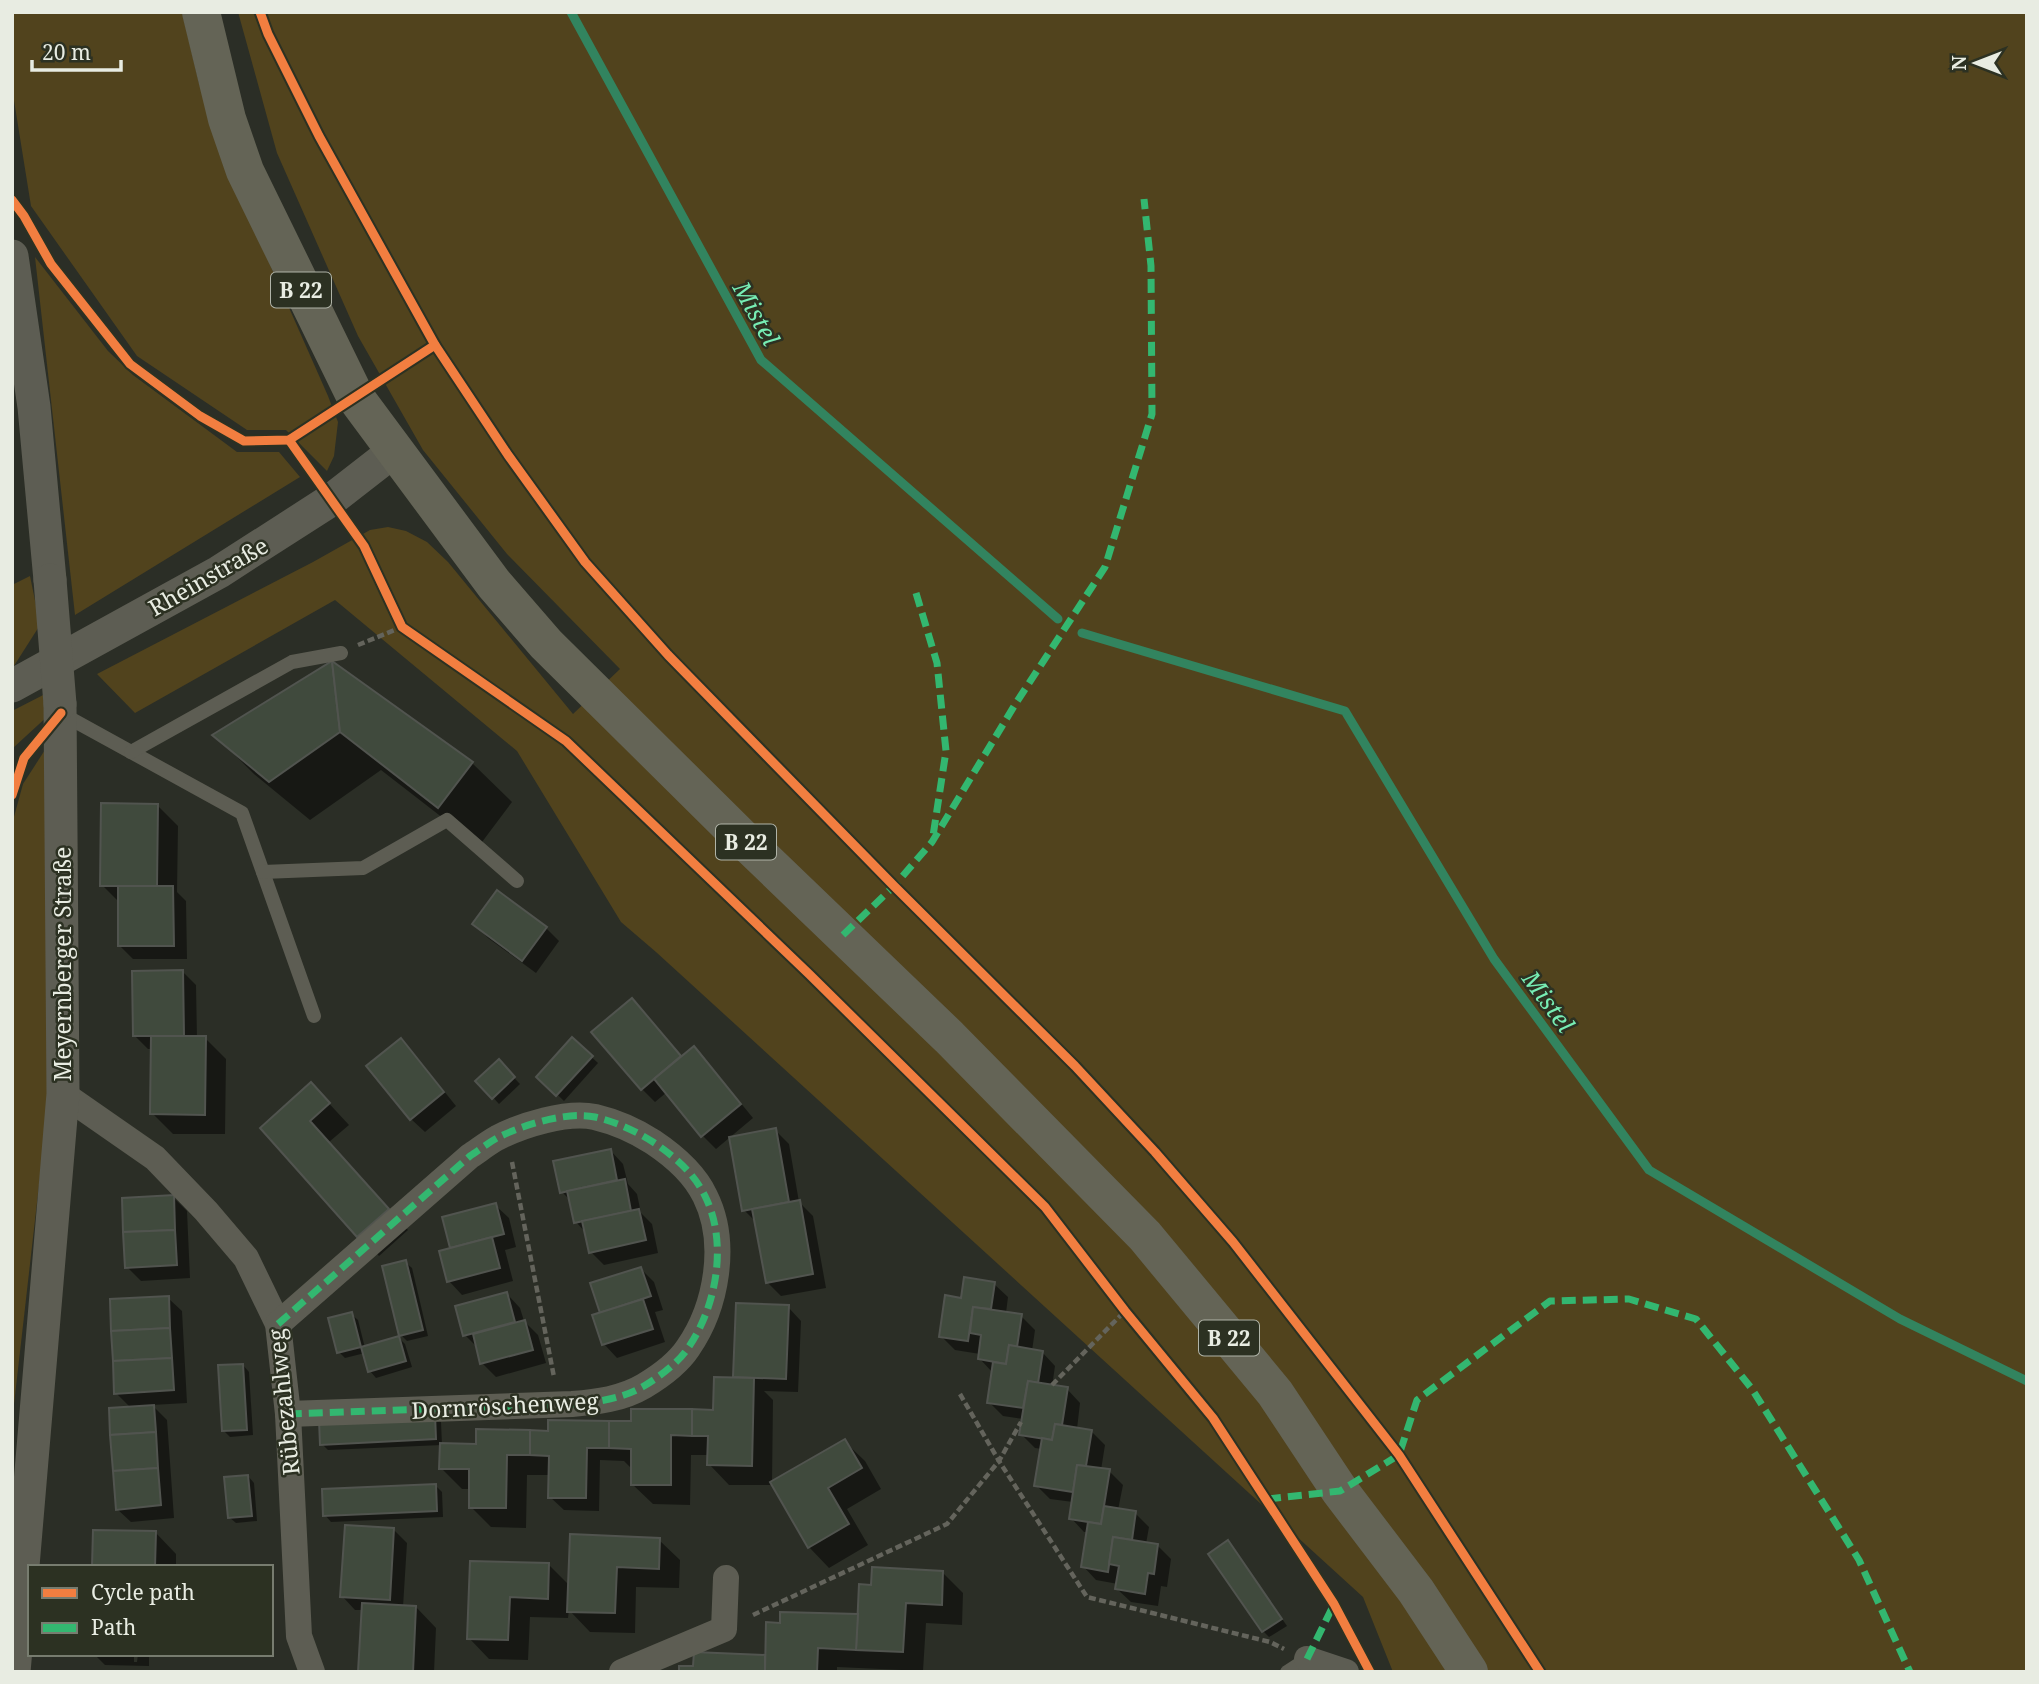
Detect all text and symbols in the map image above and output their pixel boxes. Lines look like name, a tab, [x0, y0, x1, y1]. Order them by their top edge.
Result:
scale bar	[32, 28, 121, 72]
north arrow	[1941, 28, 2011, 98]
text: 20 m	[42, 38, 91, 66]
text: N	[1946, 55, 1972, 70]
road number: B 22	[271, 272, 331, 308]
water label: Mistel	[725, 274, 788, 352]
street label: Rheinstraße	[142, 529, 274, 623]
road number: B 22	[716, 824, 776, 860]
street label: Meyernberger Straße	[46, 847, 78, 1081]
water label: Mistel	[1515, 963, 1583, 1039]
road number: B 22	[1199, 1320, 1259, 1356]
street label: Rübezahlweg	[259, 1327, 307, 1477]
street label: Dornröschenweg	[410, 1384, 600, 1426]
legend	[28, 1565, 273, 1656]
text: Cycle path	[91, 1578, 195, 1606]
text: Path	[91, 1613, 136, 1641]

